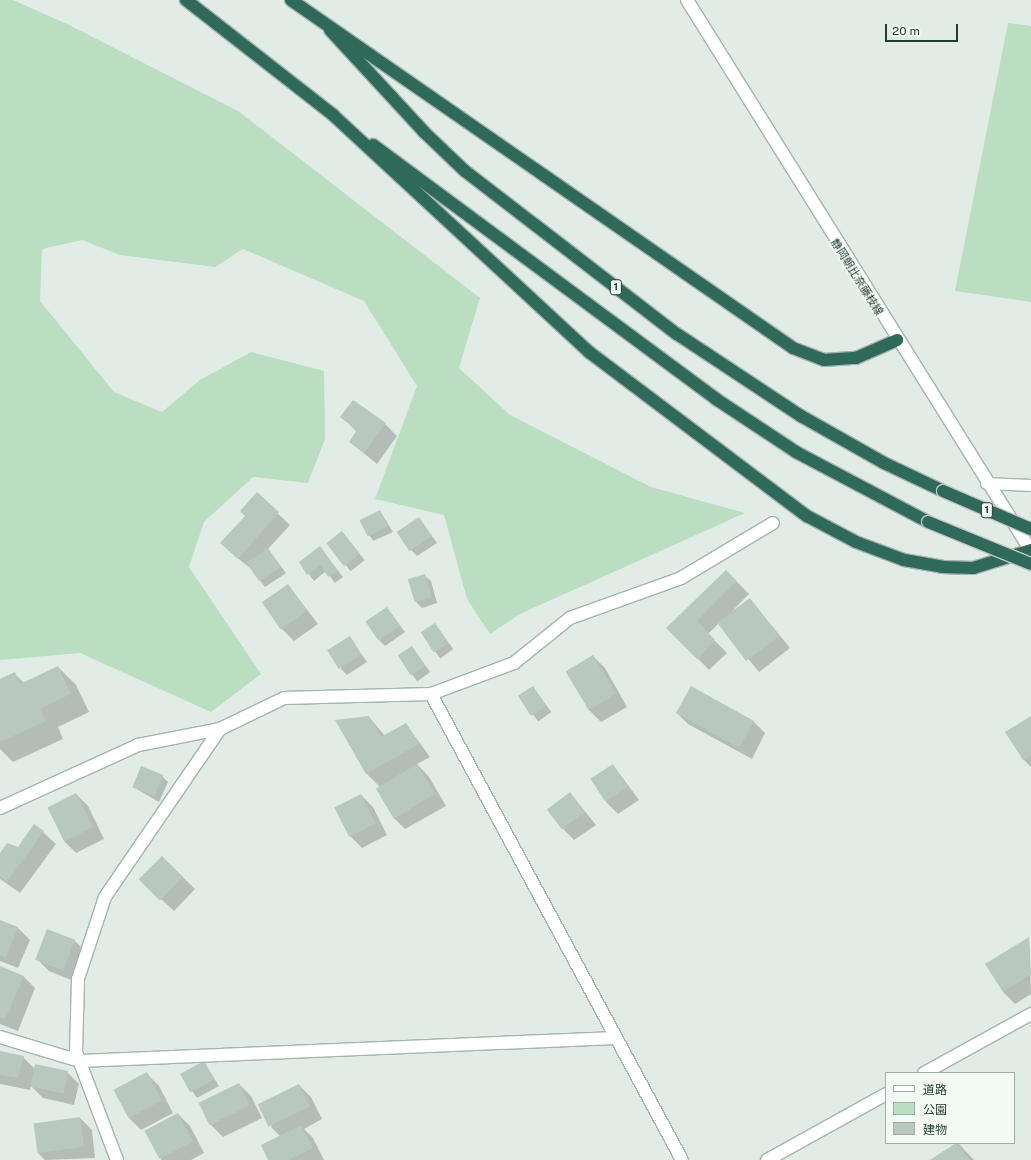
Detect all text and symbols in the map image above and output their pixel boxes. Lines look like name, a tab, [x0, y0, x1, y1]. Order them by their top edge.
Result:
scale bar	[887, 16, 960, 42]
text: 20 m	[892, 24, 920, 38]
street label: 静岡朝比奈藤枝線	[828, 236, 886, 318]
road number: 1	[609, 279, 623, 295]
road number: 1	[980, 502, 994, 518]
legend	[885, 1072, 1015, 1144]
text: 道路	[923, 1083, 947, 1097]
text: 公園	[923, 1103, 947, 1117]
text: 建物	[923, 1123, 947, 1137]

